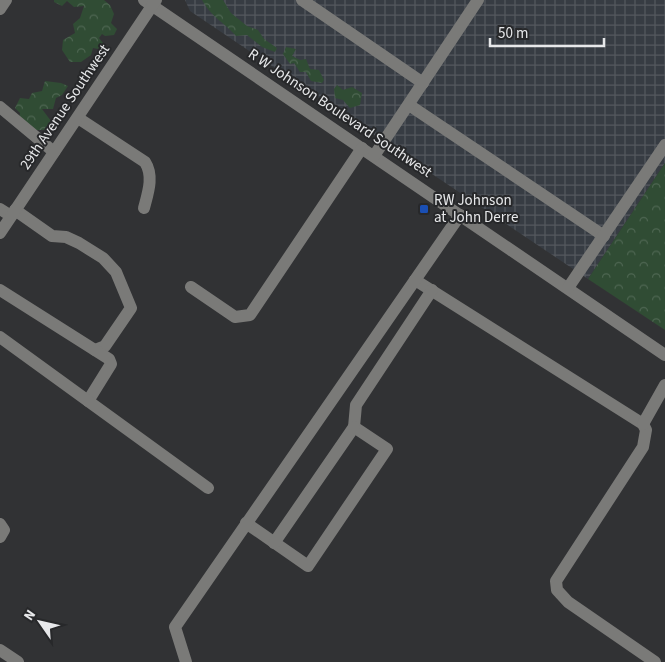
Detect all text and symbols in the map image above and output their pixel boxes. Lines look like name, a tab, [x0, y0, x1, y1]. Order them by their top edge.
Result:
scale bar	[490, 15, 604, 47]
text: 50 m	[498, 23, 528, 44]
street label: 29th Avenue Southwest	[15, 40, 115, 174]
street label: R W Johnson Boulevard Southwest	[244, 43, 436, 183]
place label: RW Johnson at John Derre	[434, 190, 518, 228]
marker: RW Johnson at John Derre	[418, 203, 430, 215]
north arrow	[15, 597, 65, 647]
text: N	[19, 606, 41, 625]

